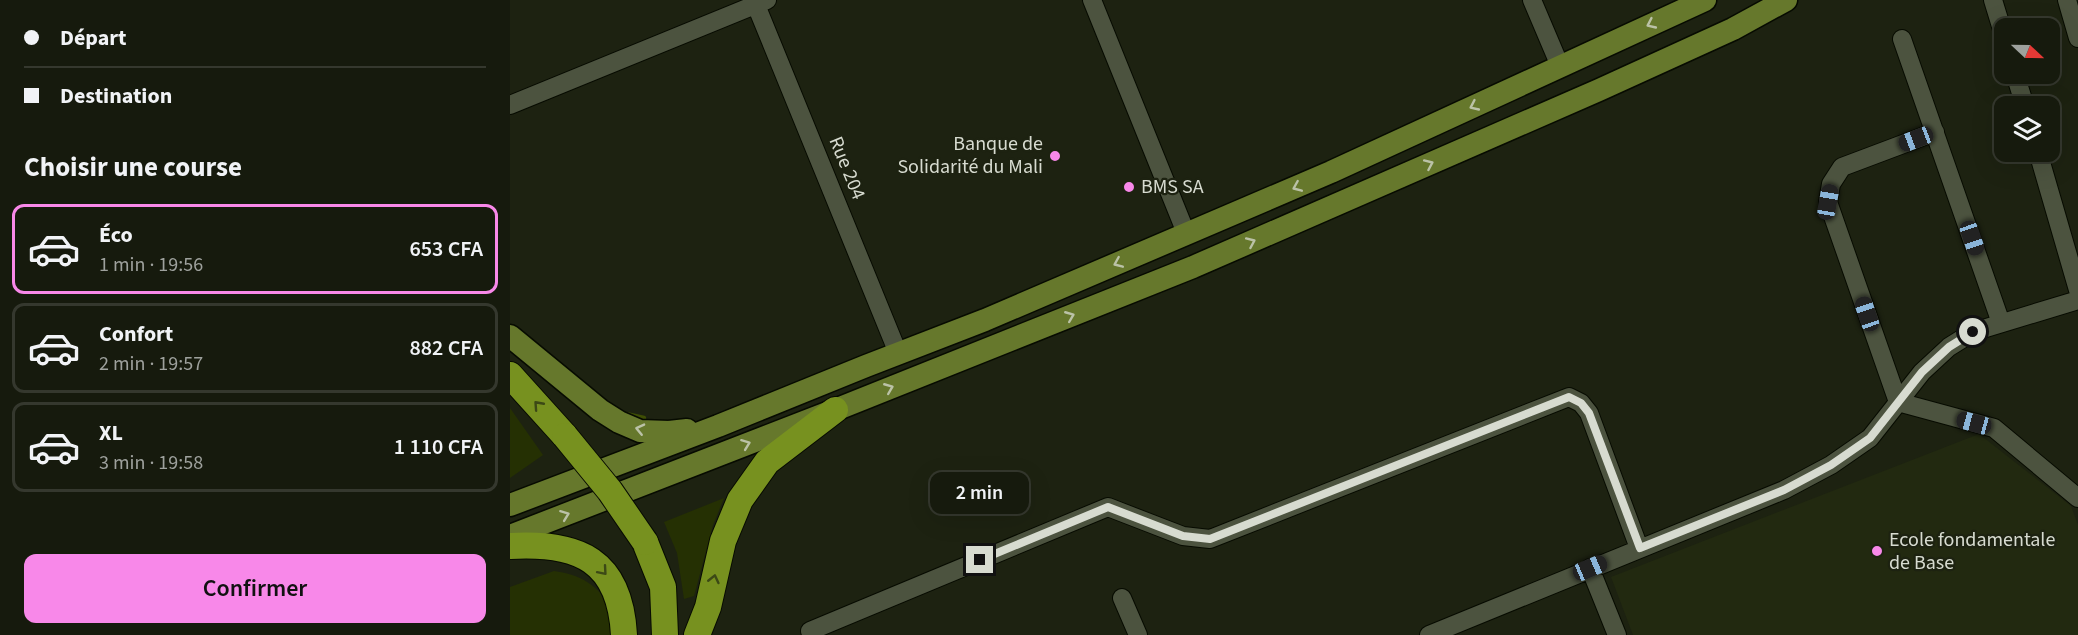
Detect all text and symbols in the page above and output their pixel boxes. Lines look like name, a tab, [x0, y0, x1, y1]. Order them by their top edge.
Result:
one-way arrow	[1647, 17, 1658, 29]
north arrow	[1994, 18, 2060, 84]
map controls	[1994, 18, 2060, 162]
text: Départ	[60, 22, 127, 54]
text: Destination	[60, 80, 172, 112]
button: layers	[1994, 96, 2060, 162]
one-way arrow	[1470, 98, 1481, 110]
car	[1896, 124, 1936, 154]
place label: Banque de Solidarité du Mali	[897, 130, 1043, 181]
street label: Rue 204	[822, 132, 872, 204]
text: Choisir une course	[24, 148, 242, 187]
marker: Banque de Solidarité du Mali	[1048, 149, 1062, 163]
one-way arrow	[1423, 159, 1434, 171]
place label: BMS SA	[1141, 173, 1204, 201]
marker: BMS SA	[1122, 180, 1136, 194]
one-way arrow	[1292, 180, 1303, 192]
car	[1816, 183, 1840, 221]
car	[1958, 218, 1986, 258]
text: Éco	[99, 219, 133, 251]
icon: car	[27, 222, 81, 276]
text: 653 CFA	[409, 233, 483, 265]
one-way arrow	[1244, 237, 1255, 249]
text: 1 min · 19:56	[99, 251, 203, 279]
one-way arrow	[1113, 256, 1124, 268]
car	[1853, 294, 1881, 334]
one-way arrow	[1064, 311, 1075, 323]
text: Confort	[99, 318, 173, 350]
route start	[1959, 318, 1986, 345]
icon: car	[27, 321, 81, 375]
text: 882 CFA	[409, 332, 483, 364]
text: 2 min · 19:57	[99, 350, 203, 378]
one-way arrow	[883, 383, 894, 395]
one-way arrow	[534, 401, 545, 412]
car	[1954, 410, 1994, 436]
text: XL	[99, 417, 123, 449]
icon: car	[27, 420, 81, 474]
one-way arrow	[635, 423, 645, 436]
text: 1 110 CFA	[394, 431, 483, 463]
one-way arrow	[741, 439, 751, 452]
text: 3 min · 19:58	[99, 449, 203, 477]
callout: 2 min	[930, 473, 1030, 515]
text: 2 min	[956, 479, 1003, 507]
one-way arrow	[558, 510, 569, 522]
place label: Ecole fondamentale de Base	[1889, 526, 2055, 577]
marker: Ecole fondamentale de Base	[1870, 544, 1884, 558]
route end	[966, 546, 993, 573]
car	[1570, 553, 1610, 583]
button: Confirmer	[24, 554, 486, 623]
one-way arrow	[596, 564, 607, 575]
one-way arrow	[707, 574, 720, 584]

